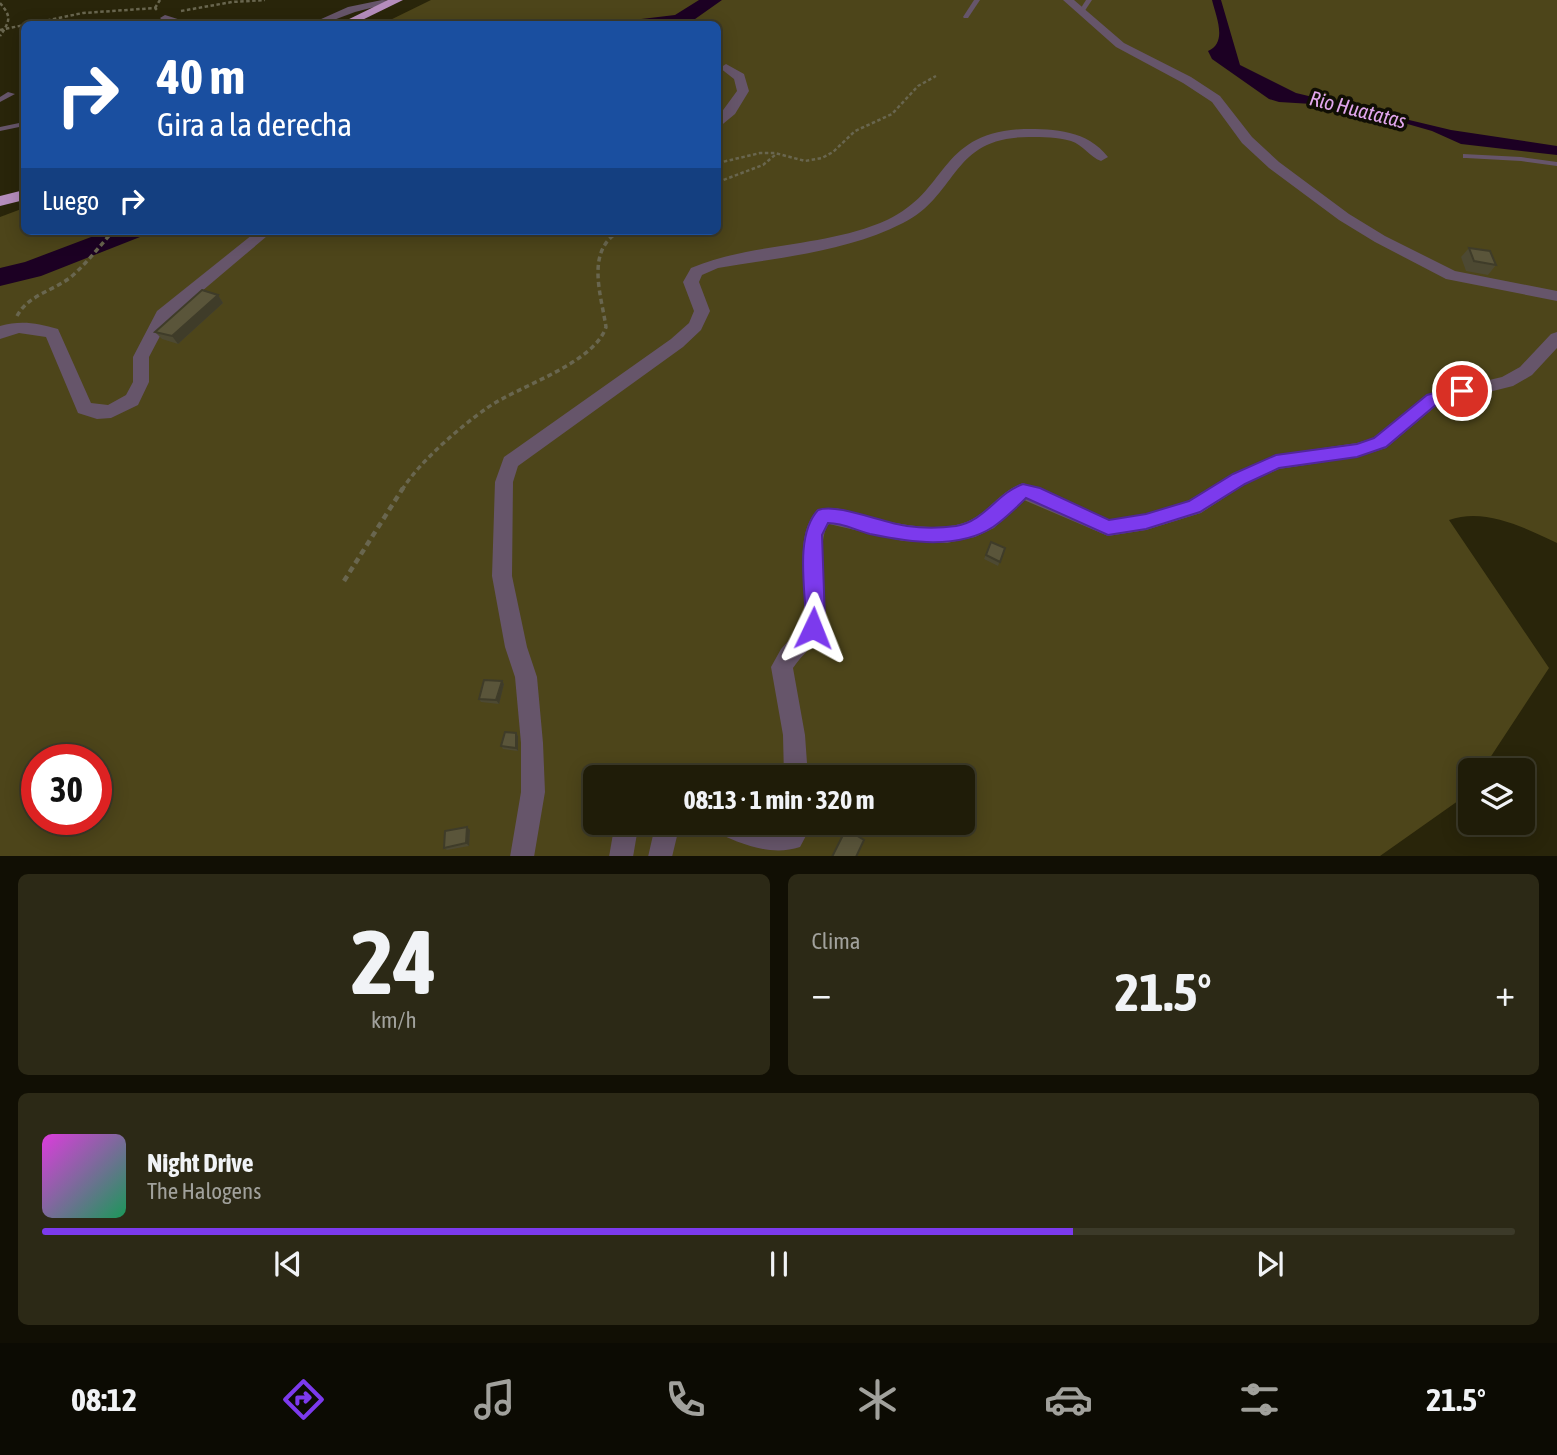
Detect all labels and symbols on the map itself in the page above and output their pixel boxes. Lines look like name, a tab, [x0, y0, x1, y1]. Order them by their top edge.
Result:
water label: Rio Huatatas	[1307, 85, 1409, 133]
pin	[1432, 361, 1492, 421]
position arrow	[776, 591, 850, 665]
speed limit sign: 30	[21, 744, 112, 835]

